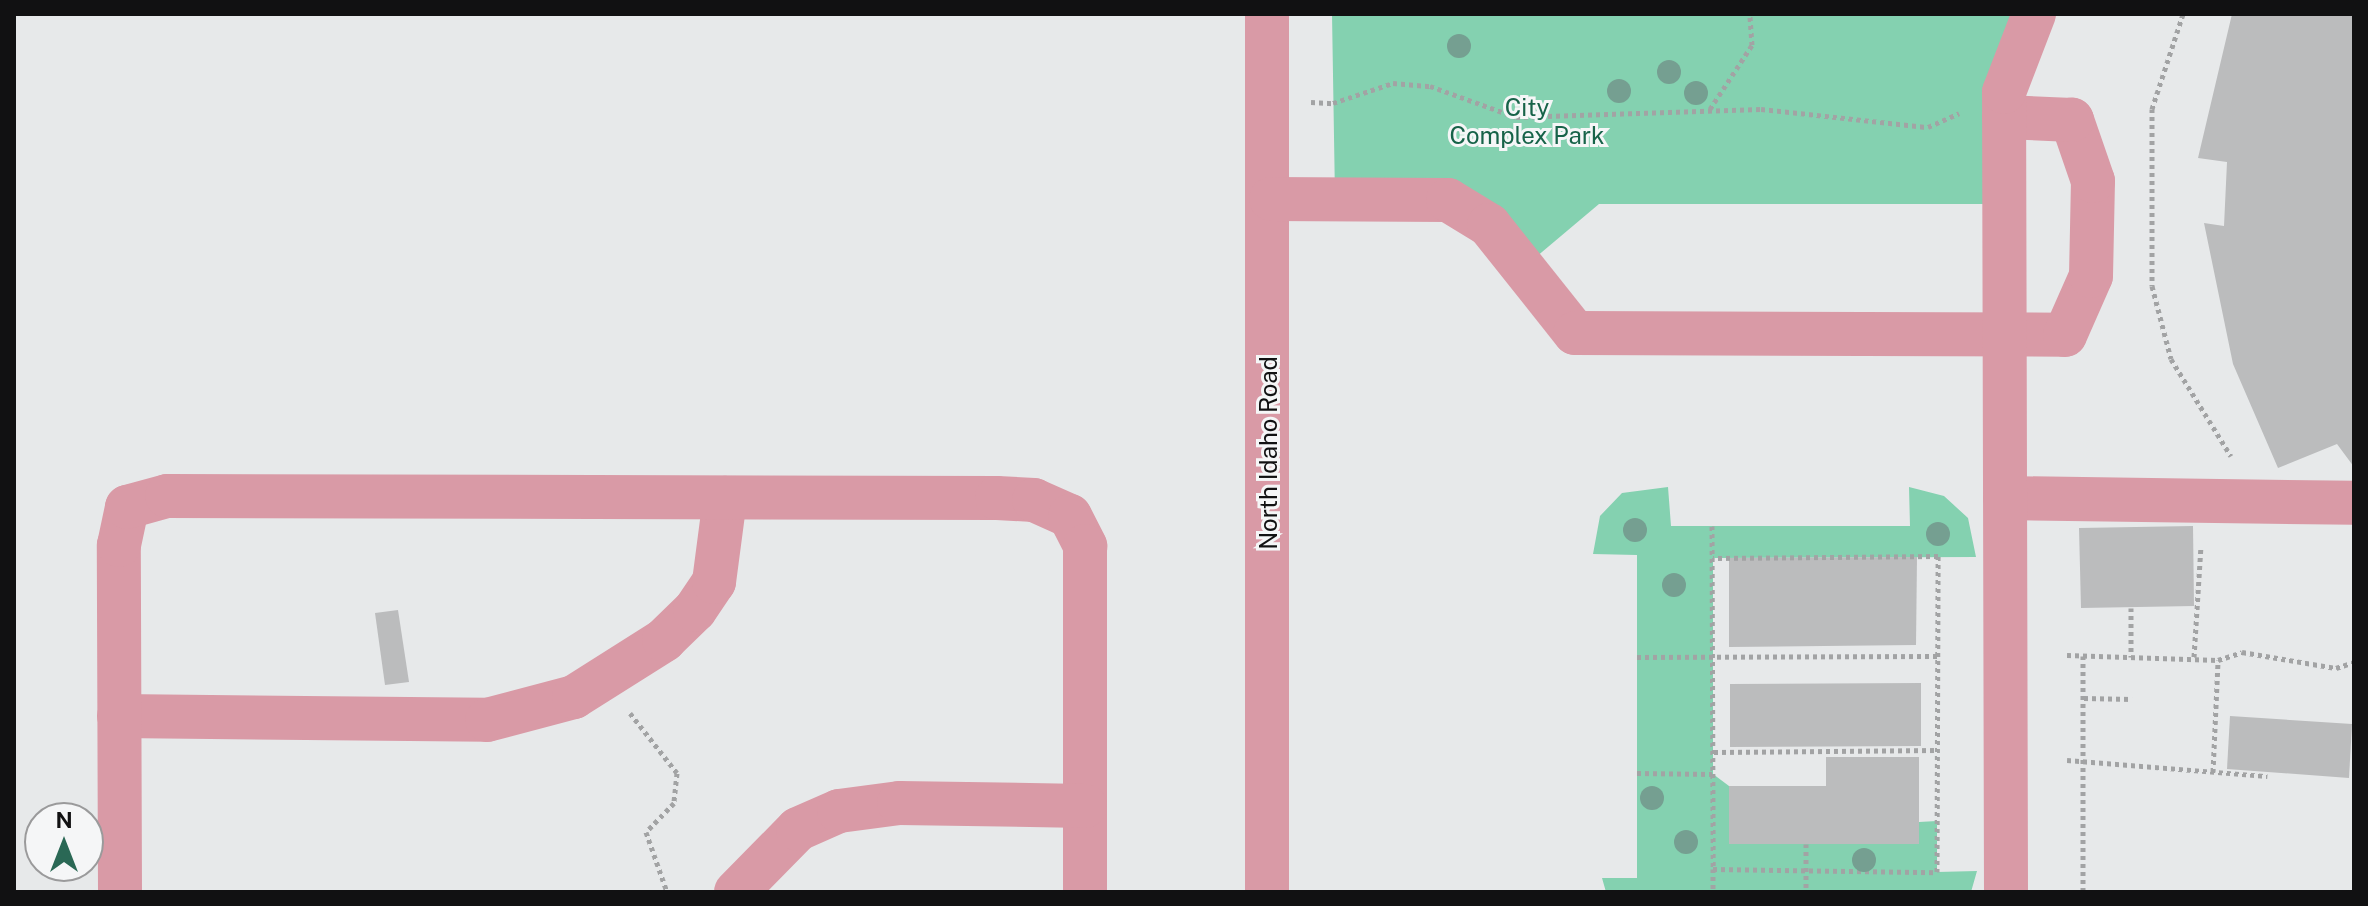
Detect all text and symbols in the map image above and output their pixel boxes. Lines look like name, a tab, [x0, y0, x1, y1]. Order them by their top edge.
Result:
park label: City Complex Park	[1449, 94, 1605, 150]
street label: North Idaho Road	[1255, 356, 1283, 550]
north arrow	[24, 802, 104, 882]
text: N	[55, 807, 73, 833]

